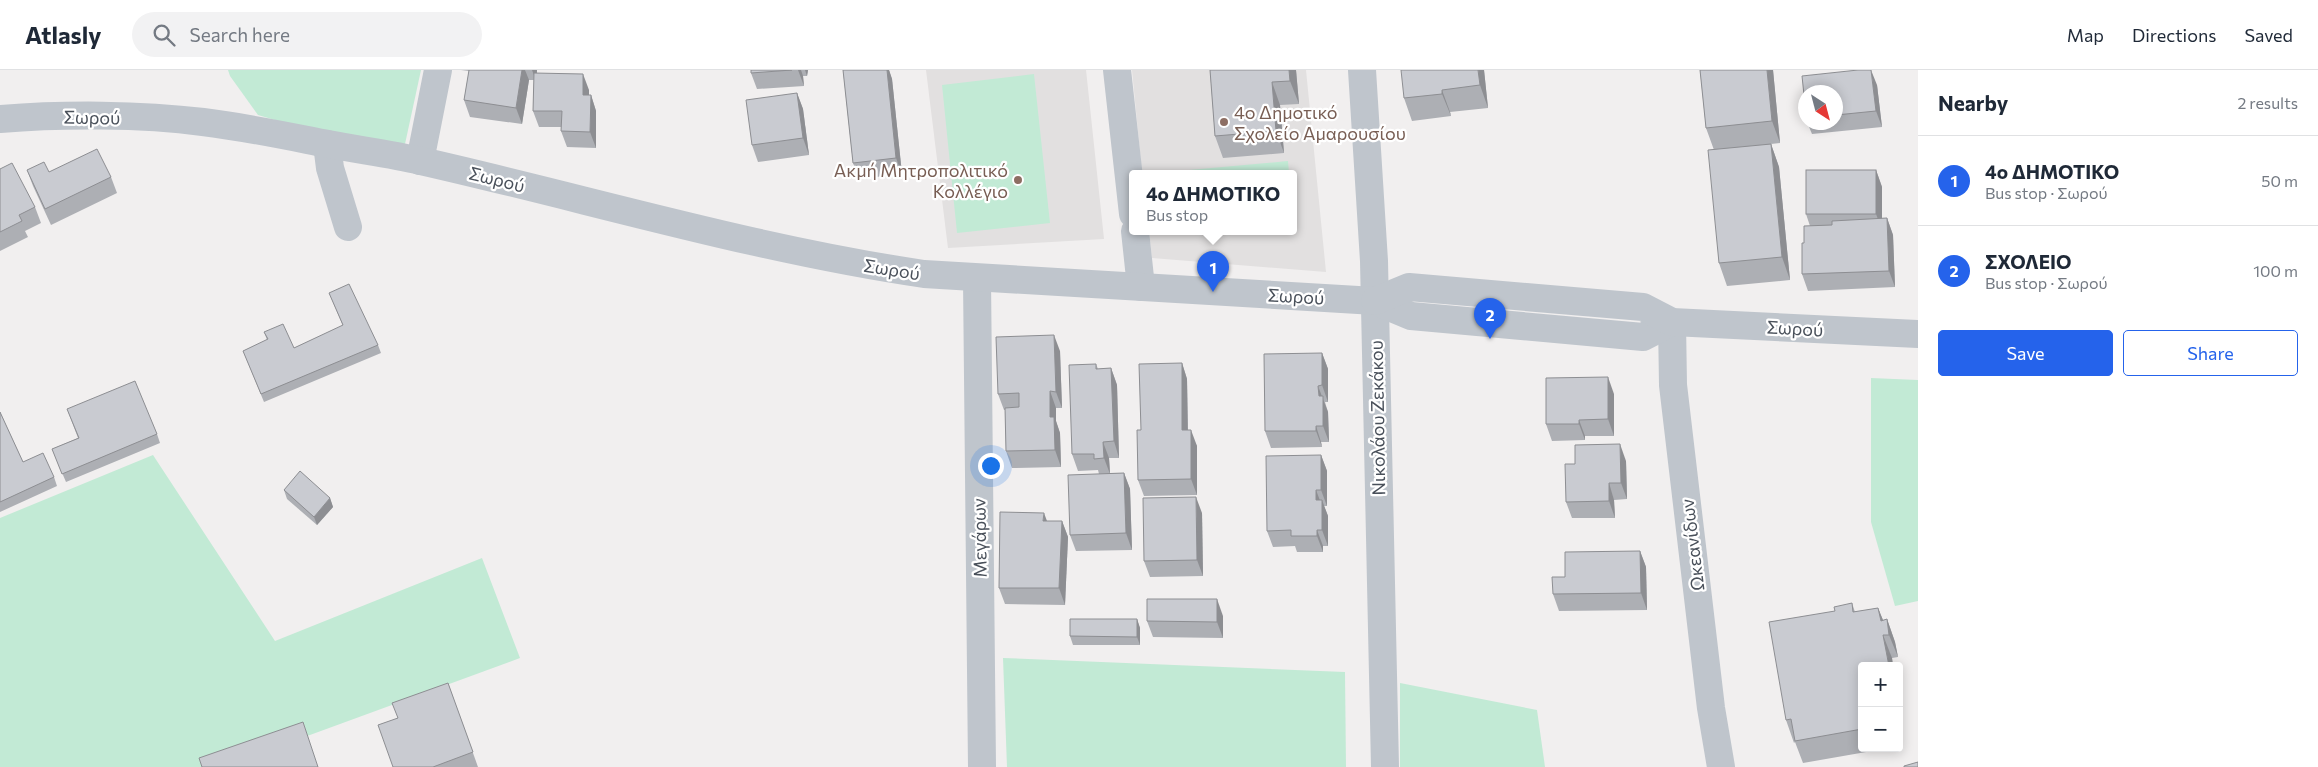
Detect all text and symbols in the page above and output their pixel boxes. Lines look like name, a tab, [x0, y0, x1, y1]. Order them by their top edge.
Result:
search box	[132, 12, 482, 57]
text: Atlasly	[25, 20, 102, 49]
icon: search	[150, 21, 178, 49]
text: Search here	[190, 23, 290, 46]
text: Map	[2067, 24, 2104, 46]
text: Directions	[2132, 24, 2216, 46]
text: Saved	[2244, 24, 2293, 46]
north arrow	[1798, 85, 1843, 130]
text: Nearby	[1938, 90, 2008, 115]
text: 2 results	[2237, 93, 2298, 112]
place label: 4ο Δημοτικό Σχολείο Αμαρουσίου	[1234, 101, 1406, 144]
street label: Σωρού	[64, 106, 120, 128]
marker: 4ο Δημοτικό Σχολείο Αμαρουσίου	[1218, 116, 1230, 128]
place label: Ακμή Μητροπολιτικό Κολλέγιο	[834, 159, 1008, 202]
text: 4ο ΔΗΜΟΤΙΚΟ	[1985, 160, 2119, 183]
street label: Σωρού	[467, 161, 527, 197]
popup	[1129, 170, 1297, 235]
text: 1	[1950, 171, 1958, 190]
text: 50 m	[2261, 171, 2298, 190]
marker: Ακμή Μητροπολιτικό Κολλέγιο	[1012, 174, 1024, 186]
text: 4ο ΔΗΜΟΤΙΚΟ	[1146, 182, 1280, 205]
text: Bus stop · Σωρού	[1985, 183, 2107, 202]
text: Bus stop	[1146, 205, 1208, 224]
text: ΣΧΟΛΕΙΟ	[1985, 250, 2072, 273]
pin: 1	[1197, 251, 1229, 292]
street label: Σωρού	[862, 254, 922, 284]
text: 2	[1949, 261, 1959, 280]
text: 100 m	[2253, 261, 2298, 280]
text: Bus stop · Σωρού	[1985, 273, 2107, 292]
street label: Σωρού	[1267, 284, 1325, 308]
pin: 2	[1474, 298, 1506, 339]
street label: Σωρού	[1766, 316, 1824, 340]
button: Save	[1938, 330, 2113, 376]
button: Share	[2123, 330, 2298, 376]
street label: Νικολάου Ζεκάκου	[1365, 340, 1389, 496]
your location	[978, 453, 1004, 479]
street label: Μεγάρων	[967, 498, 991, 578]
street label: Ωκεανίδων	[1675, 498, 1709, 592]
map controls	[1858, 662, 1903, 752]
button: +	[1858, 662, 1903, 707]
button: −	[1858, 707, 1903, 752]

